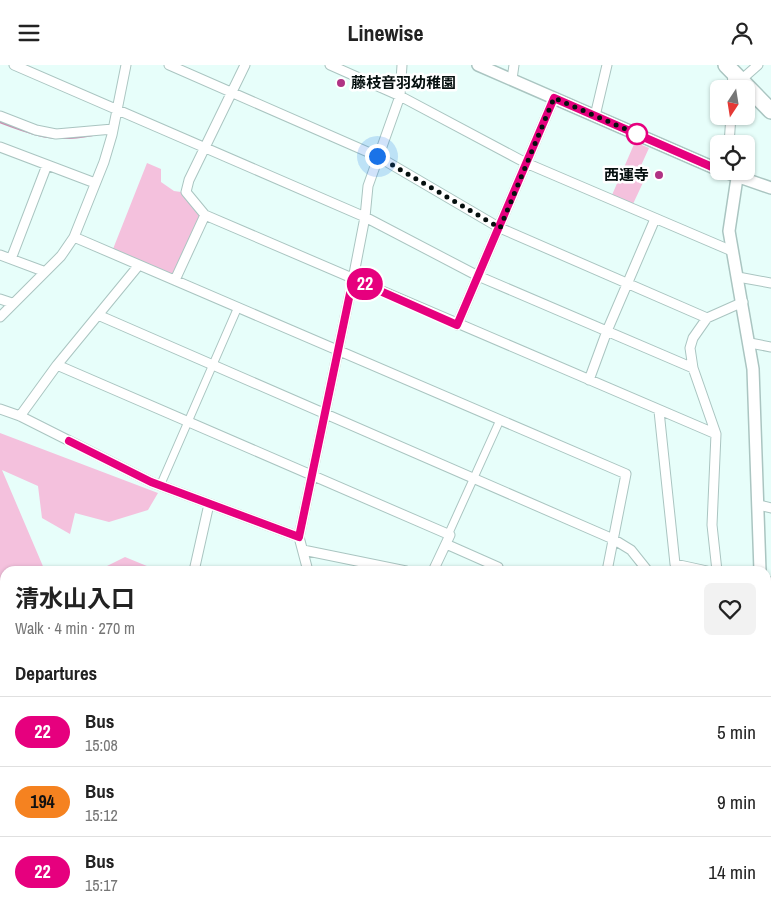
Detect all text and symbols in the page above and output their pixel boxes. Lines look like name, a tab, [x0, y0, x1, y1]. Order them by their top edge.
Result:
text: Linewise	[347, 18, 424, 48]
icon: menu	[15, 19, 43, 47]
icon: person	[728, 19, 756, 47]
place label: 藤枝音羽幼稚園	[351, 72, 456, 93]
marker: 藤枝音羽幼稚園	[335, 77, 347, 89]
north arrow	[710, 80, 755, 125]
map controls	[710, 80, 755, 180]
unlabelled marker	[626, 123, 648, 145]
button: locate	[710, 135, 755, 180]
your location	[365, 144, 390, 169]
place label: 西運寺	[604, 164, 649, 185]
marker: 西運寺	[653, 169, 665, 181]
line badge: 22	[342, 268, 388, 300]
text: 22	[357, 271, 373, 296]
text: 清水山入口	[15, 582, 135, 614]
button: heart	[704, 583, 756, 635]
text: Walk · 4 min · 270 m	[15, 617, 135, 639]
text: Departures	[15, 660, 97, 686]
text: Bus	[85, 708, 114, 734]
text: 22	[34, 719, 51, 744]
text: 5 min	[717, 719, 756, 745]
text: 15:08	[85, 734, 118, 756]
text: Bus	[85, 778, 114, 804]
text: 194	[30, 789, 55, 814]
text: 9 min	[717, 789, 756, 815]
text: 15:12	[85, 804, 118, 826]
text: Bus	[85, 848, 114, 874]
text: 22	[34, 859, 51, 884]
text: 14 min	[708, 859, 756, 885]
text: 15:17	[85, 874, 118, 896]

